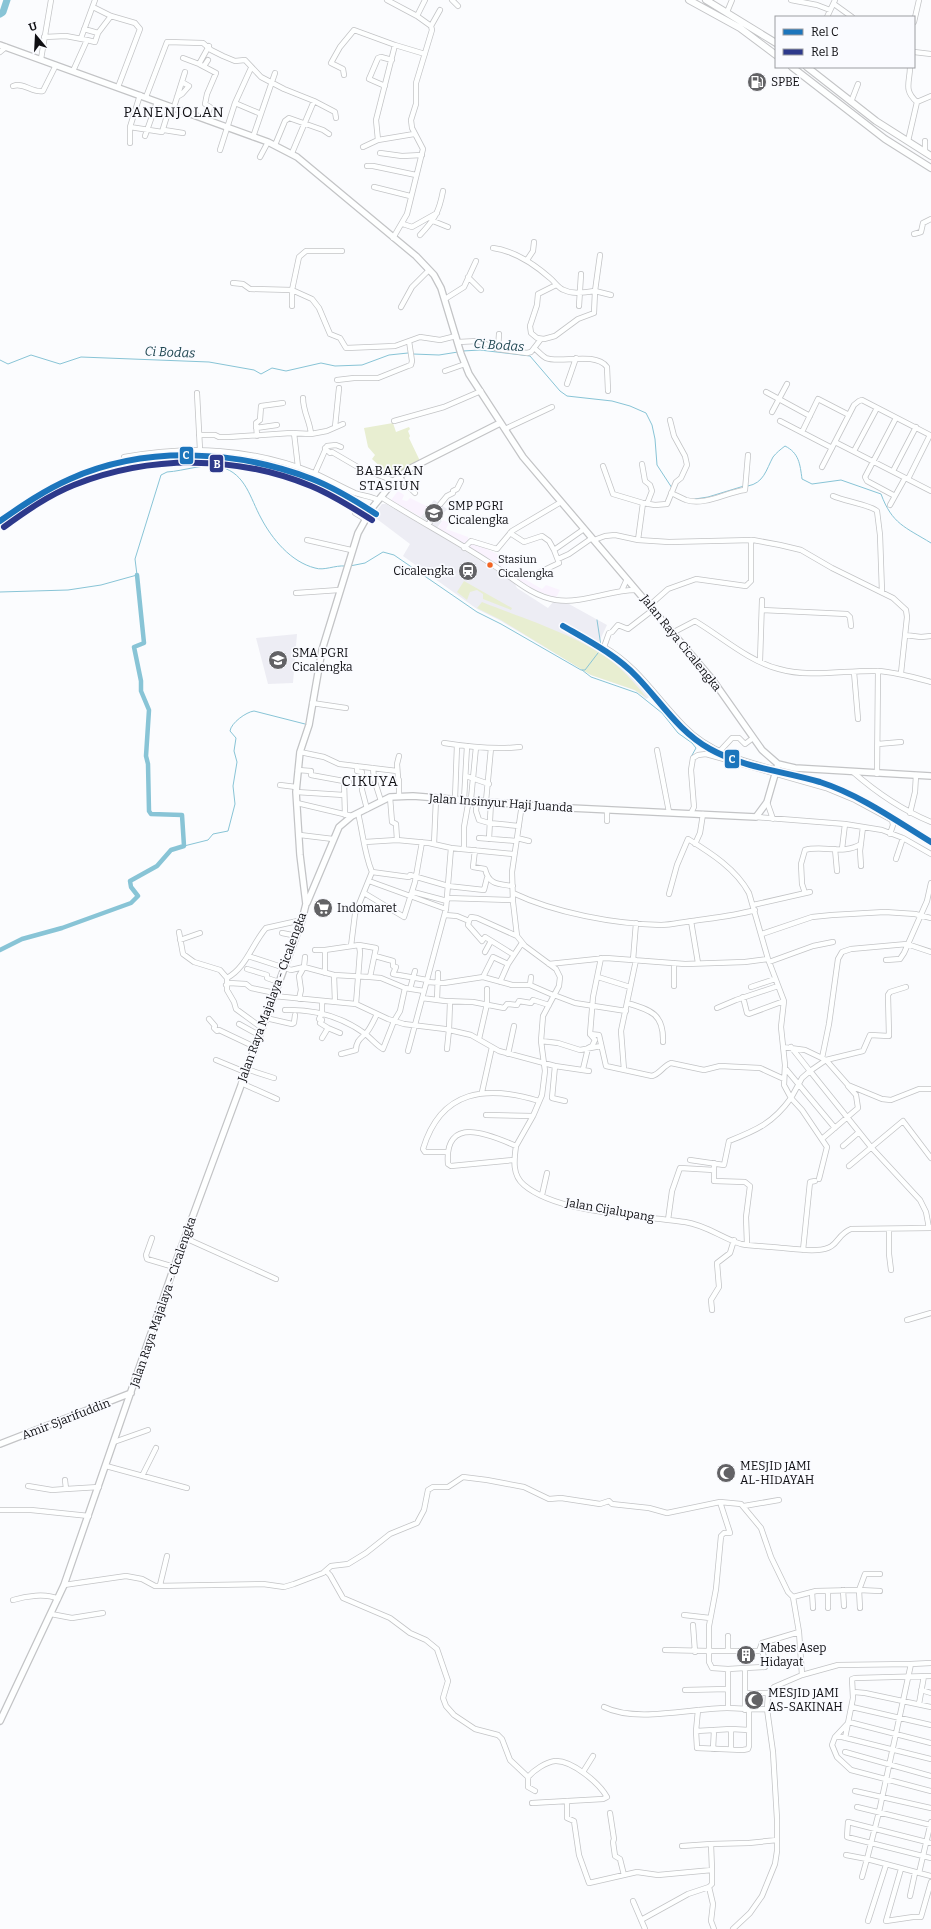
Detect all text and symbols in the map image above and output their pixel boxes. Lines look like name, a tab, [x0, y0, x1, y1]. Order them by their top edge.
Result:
north arrow	[16, 16, 56, 56]
legend	[775, 16, 915, 68]
text: U	[27, 20, 39, 34]
text: Rel C	[811, 25, 839, 39]
text: Rel B	[811, 45, 839, 59]
fuel station icon: SPBE	[746, 71, 768, 93]
place label: SPBE	[771, 75, 800, 89]
district label: PANENJOLAN	[123, 104, 225, 121]
water label: Ci Bodas	[473, 336, 525, 354]
water label: Ci Bodas	[144, 344, 196, 360]
line badge: C	[179, 446, 194, 465]
text: C	[183, 449, 190, 462]
line badge: B	[209, 454, 224, 473]
text: B	[213, 458, 221, 471]
district label: BABAKAN STASIUN	[356, 463, 424, 493]
place label: SMP PGRI Cicalengka	[448, 499, 509, 527]
school or university icon: SMP PGRI Cicalengka	[423, 502, 445, 524]
place label: Stasiun Cicalengka	[498, 553, 554, 580]
station icon: Cicalengka	[457, 560, 479, 582]
marker: Stasiun Cicalengka	[485, 560, 495, 570]
place label: Cicalengka	[393, 564, 454, 578]
street label: Jalan Raya Cicalengka	[637, 591, 724, 694]
place label: SMA PGRI Cicalengka	[292, 646, 353, 674]
school or university icon: SMA PGRI Cicalengka	[267, 649, 289, 671]
line badge: C	[724, 749, 740, 769]
text: C	[729, 753, 736, 766]
district label: CIKUYA	[341, 773, 399, 790]
street label: Jalan Insinyur Haji Juanda	[428, 791, 574, 815]
supermarket icon: Indomaret	[312, 897, 334, 919]
place label: Indomaret	[337, 901, 397, 915]
street label: Jalan Raya Majalaya - Cicalengka	[234, 910, 309, 1084]
street label: Jalan Cijalupang	[564, 1195, 656, 1225]
street label: Jalan Raya Majalaya - Cicalengka	[127, 1215, 199, 1390]
street label: Amir Sjarifuddin	[20, 1396, 113, 1442]
place label: MESJID JAMI AL-HIDAYAH	[740, 1459, 814, 1487]
mosque icon: MESJID JAMI AL-HIDAYAH	[715, 1462, 737, 1484]
place label: Mabes Asep Hidayat	[760, 1641, 826, 1669]
building icon: Mabes Asep Hidayat	[735, 1644, 757, 1666]
place label: MESJID JAMI AS-SAKINAH	[768, 1686, 843, 1714]
mosque icon: MESJID JAMI AS-SAKINAH	[743, 1689, 765, 1711]

